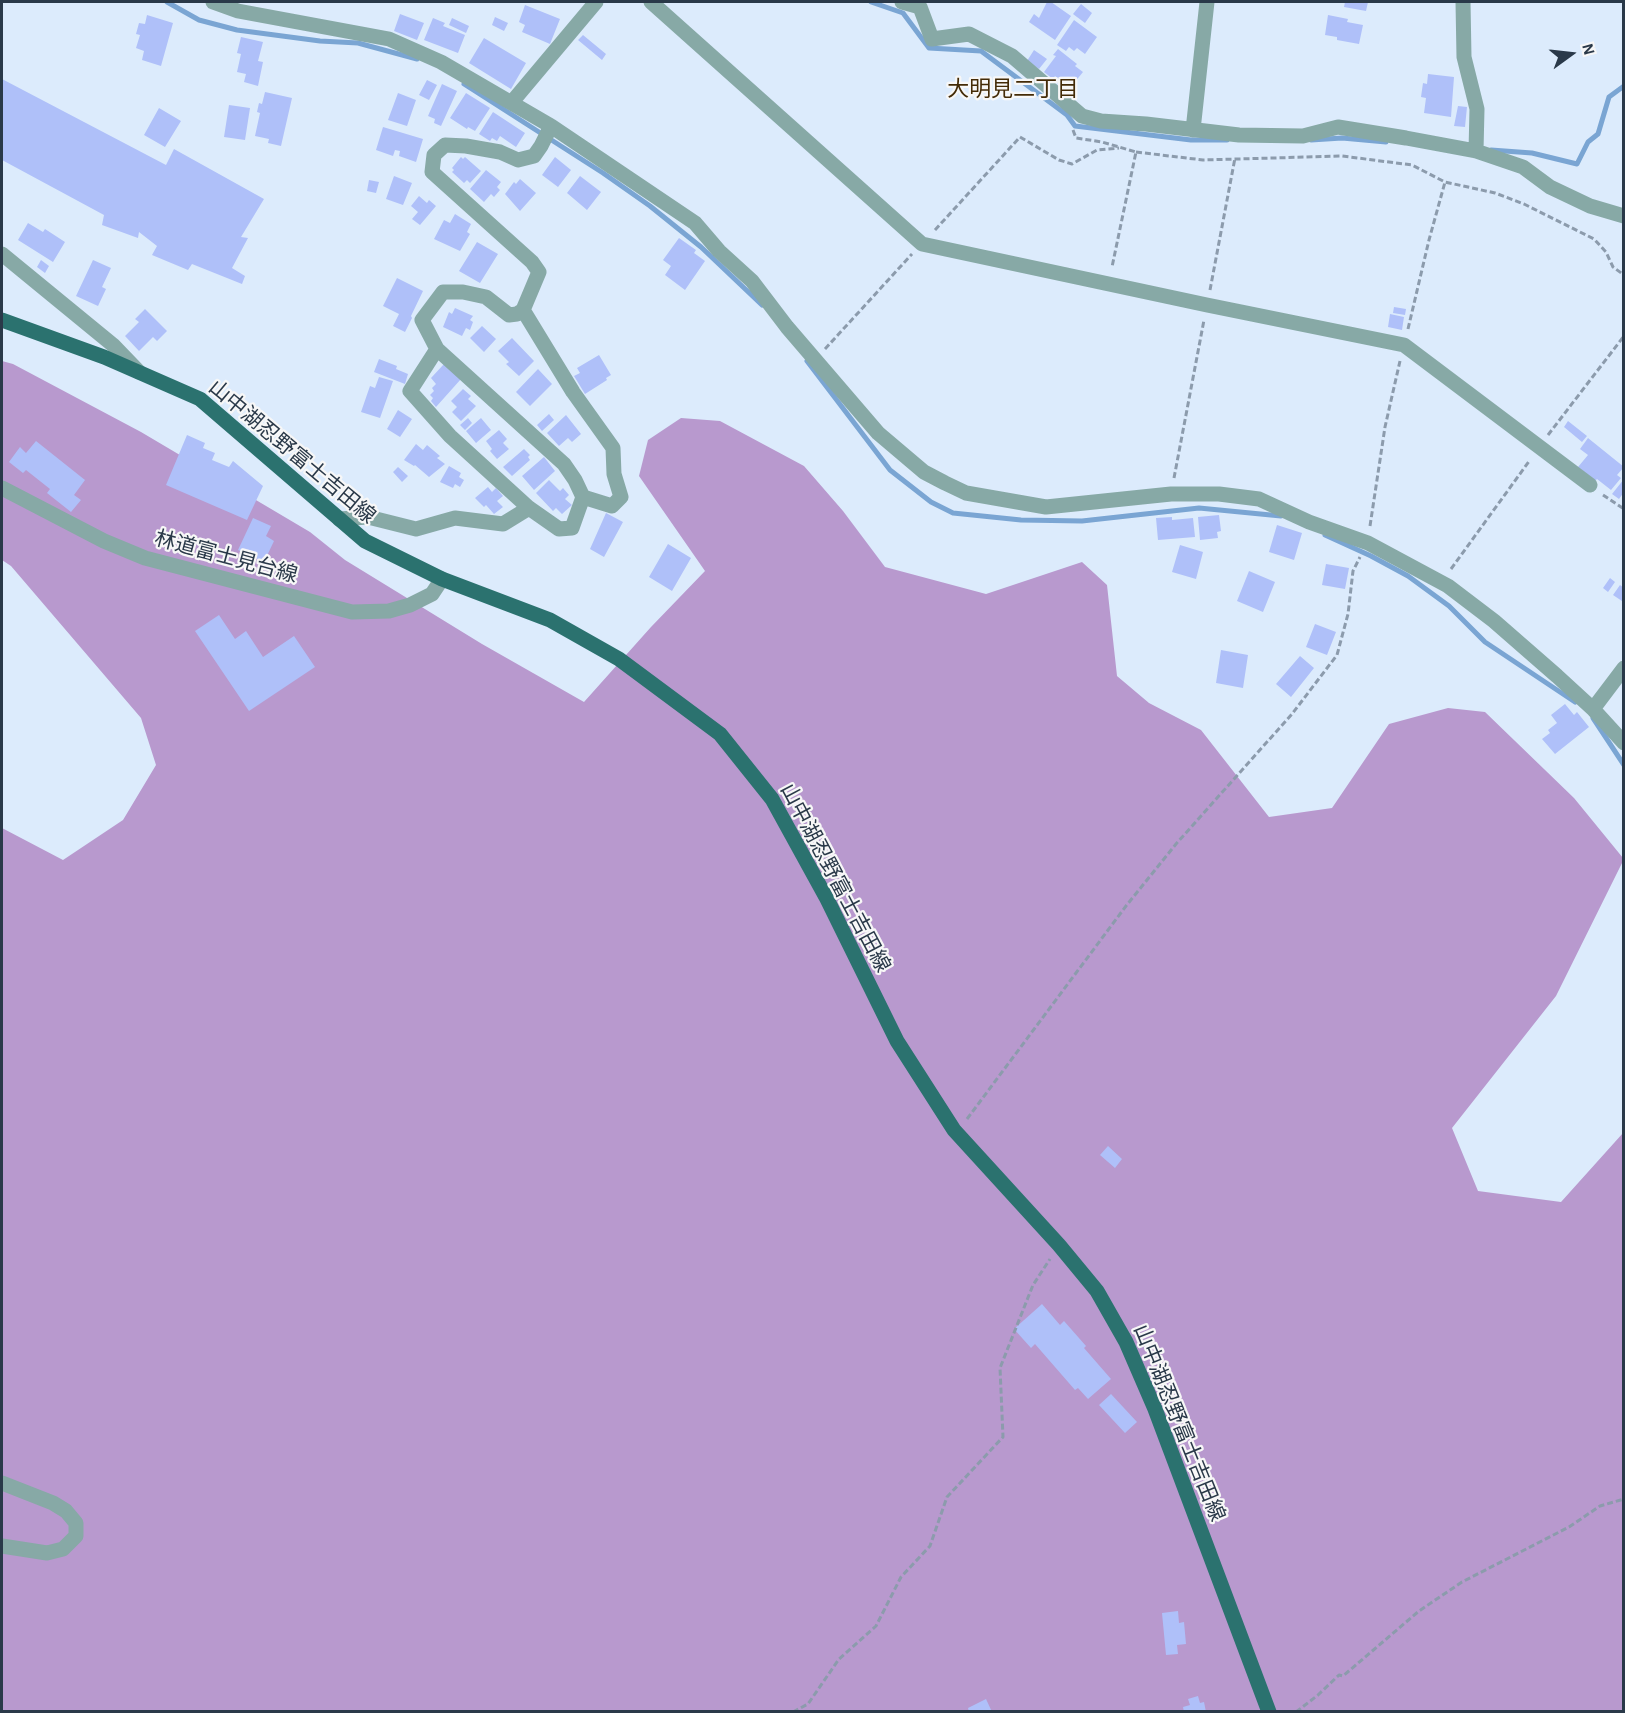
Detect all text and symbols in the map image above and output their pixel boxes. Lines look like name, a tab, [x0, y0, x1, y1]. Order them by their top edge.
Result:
north arrow	[1541, 24, 1601, 84]
text: N	[1579, 42, 1598, 57]
district label: 大明見二丁目	[947, 76, 1079, 102]
street label: 山中湖忍野富士吉田線	[203, 375, 381, 529]
street label: 林道富士見台線	[152, 526, 300, 588]
street label: 山中湖忍野富士吉田線	[775, 779, 895, 977]
street label: 山中湖忍野富士吉田線	[1128, 1321, 1230, 1525]

